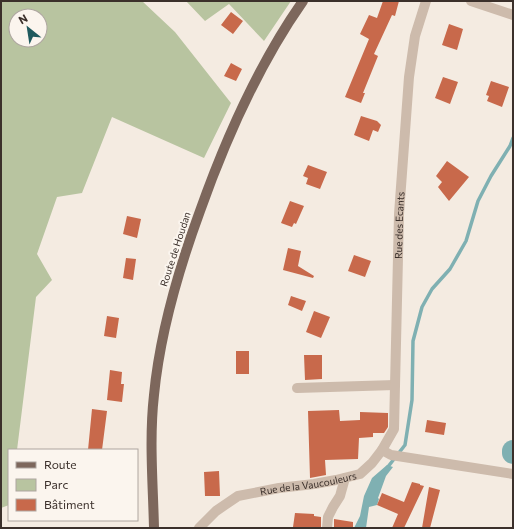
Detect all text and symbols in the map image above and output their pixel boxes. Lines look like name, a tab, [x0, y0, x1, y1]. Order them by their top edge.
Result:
north arrow	[8, 8, 48, 48]
text: N	[16, 11, 30, 27]
street label: Rue des Ecants	[392, 191, 407, 259]
street label: Route de Houdan	[157, 210, 193, 288]
legend	[8, 449, 138, 521]
text: Route	[44, 457, 77, 471]
street label: Rue de la Vaucouleurs	[259, 469, 358, 498]
text: Parc	[44, 477, 68, 491]
text: Bâtiment	[44, 497, 95, 511]

